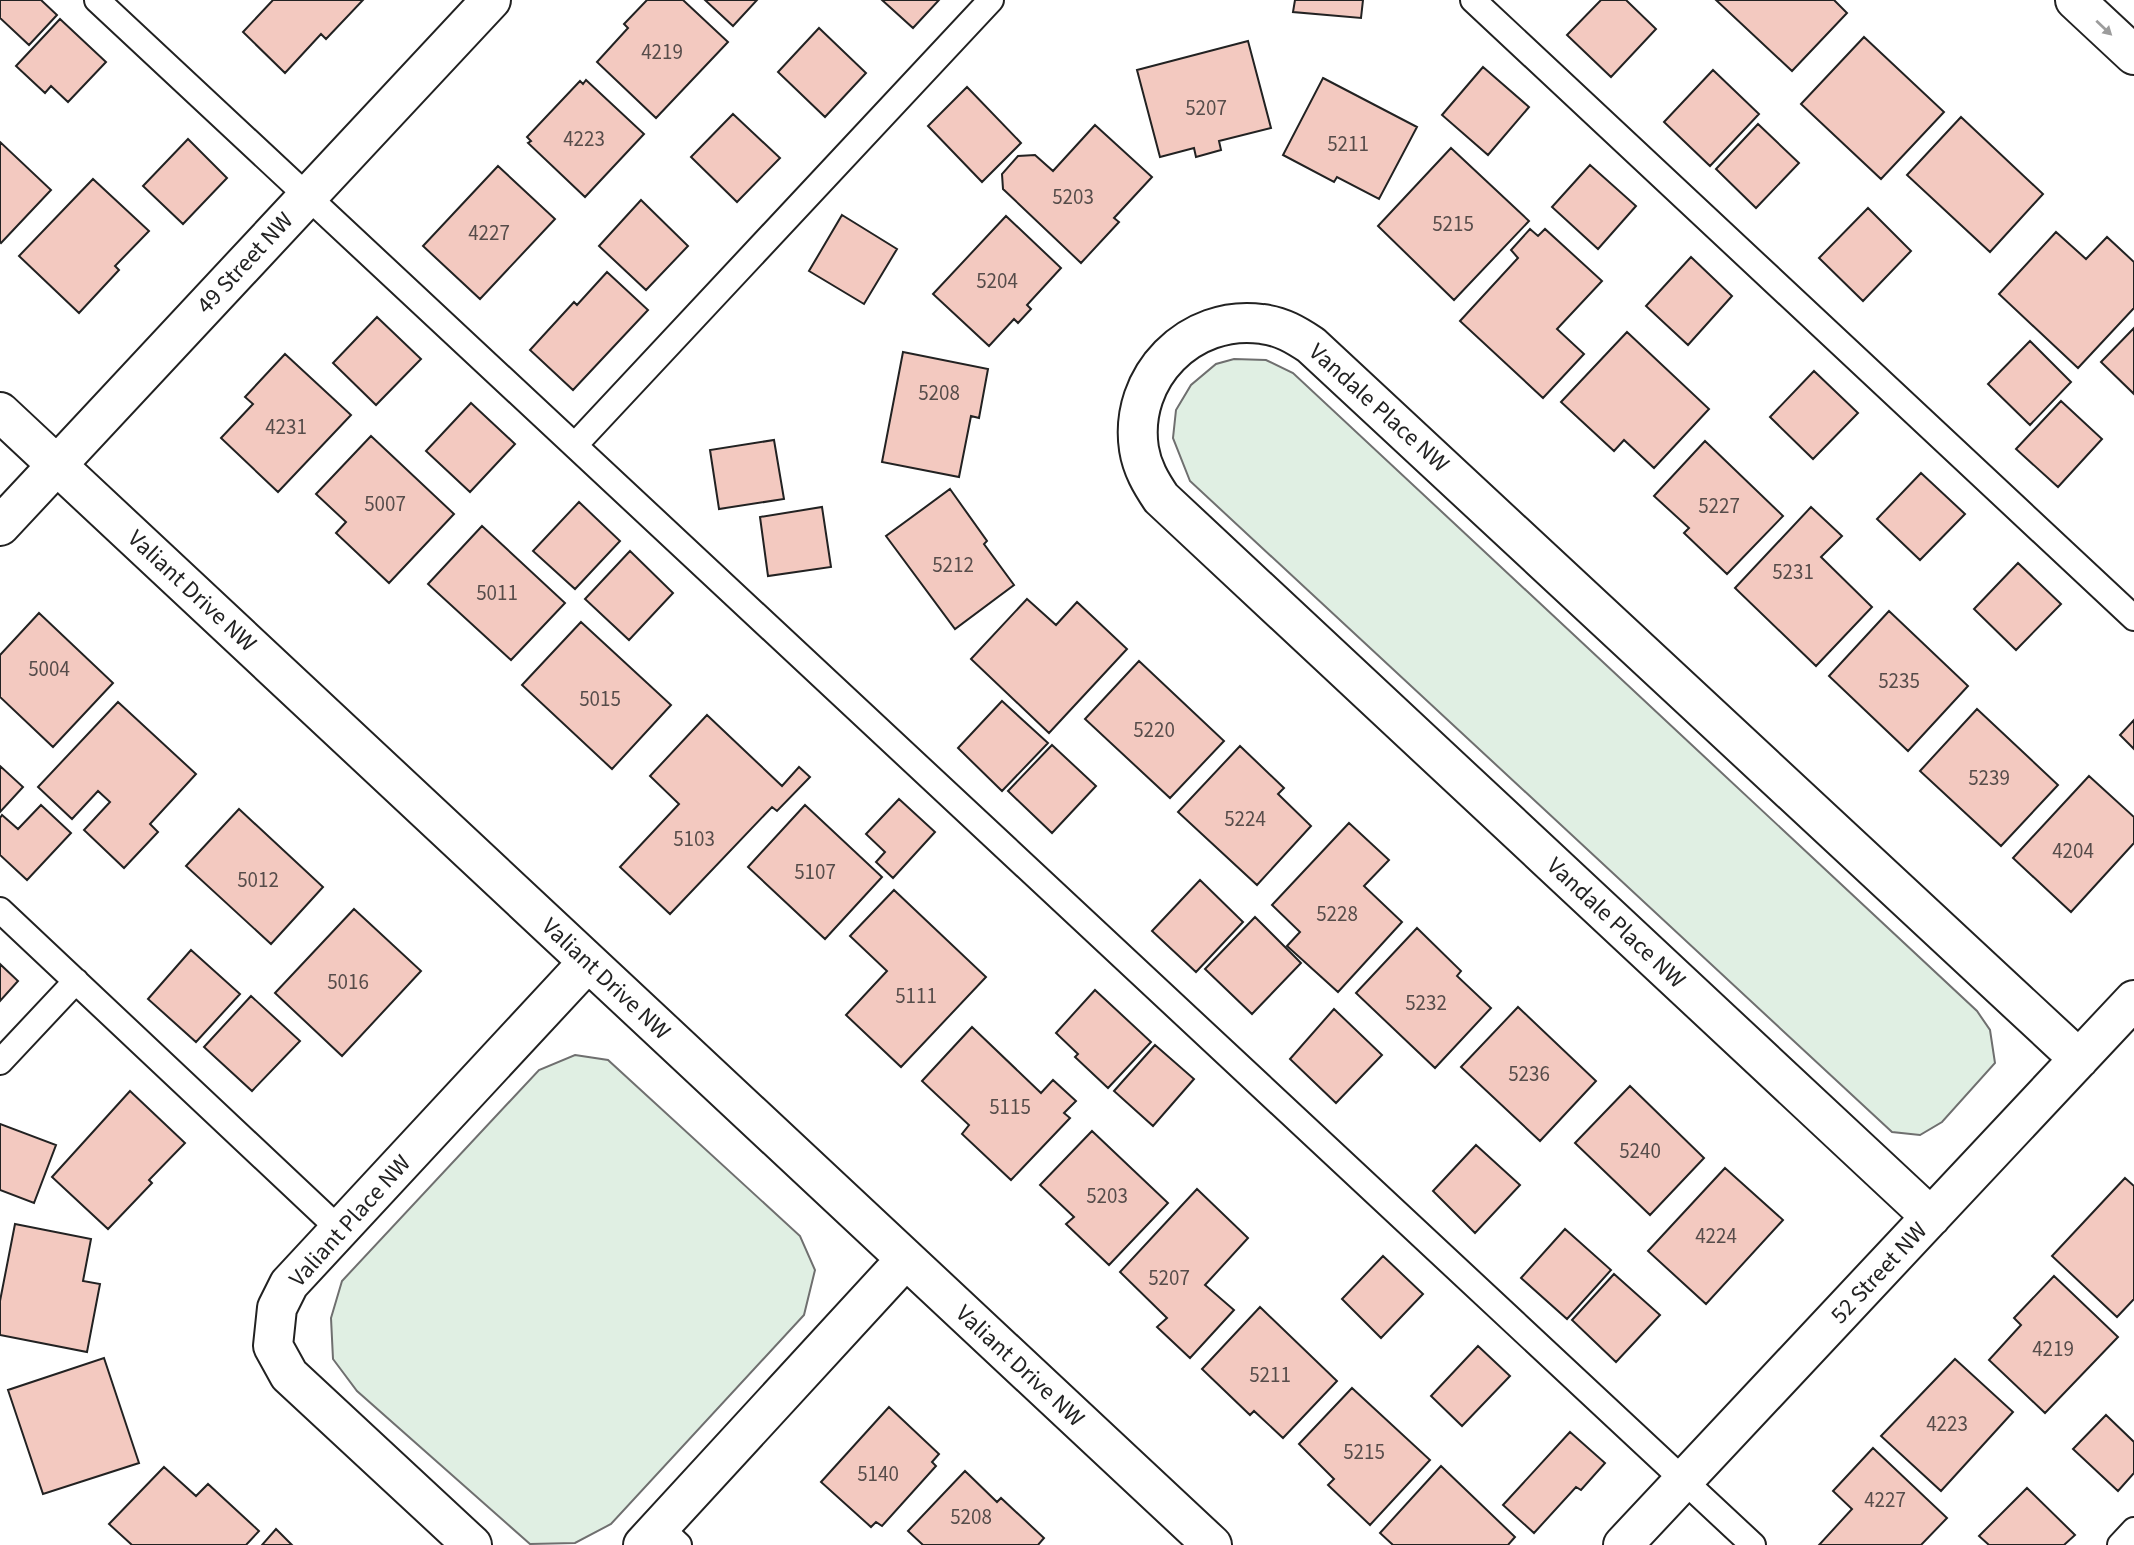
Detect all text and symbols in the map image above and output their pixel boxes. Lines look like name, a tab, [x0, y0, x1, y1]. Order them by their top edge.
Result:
one-way arrow	[2095, 19, 2112, 35]
house number: 4219	[641, 37, 683, 67]
house number: 5207	[1185, 93, 1227, 123]
house number: 4223	[563, 124, 605, 154]
house number: 5211	[1327, 129, 1369, 159]
house number: 5203	[1052, 182, 1094, 212]
street label: 49 Street NW	[189, 204, 302, 322]
house number: 5215	[1432, 209, 1474, 239]
house number: 4227	[468, 218, 510, 248]
house number: 5204	[976, 266, 1018, 296]
street label: Vandale Place NW	[1301, 335, 1457, 481]
house number: 5208	[918, 378, 960, 408]
house number: 4231	[265, 412, 307, 442]
house number: 5007	[364, 489, 406, 519]
house number: 5227	[1698, 491, 1740, 521]
street label: Valiant Drive NW	[120, 522, 264, 660]
house number: 5212	[932, 550, 974, 580]
house number: 5231	[1772, 557, 1814, 587]
house number: 5011	[476, 578, 518, 608]
house number: 5004	[28, 654, 70, 684]
house number: 5235	[1878, 666, 1920, 696]
house number: 5015	[579, 684, 621, 714]
house number: 5220	[1133, 715, 1175, 745]
house number: 5239	[1968, 763, 2010, 793]
house number: 5224	[1224, 804, 1266, 834]
house number: 5103	[673, 824, 715, 854]
house number: 4204	[2052, 836, 2094, 866]
street label: Vandale Place NW	[1539, 849, 1693, 997]
house number: 5107	[794, 857, 836, 887]
house number: 5012	[237, 865, 279, 895]
house number: 5228	[1316, 899, 1358, 929]
street label: Valiant Drive NW	[534, 910, 678, 1048]
house number: 5016	[327, 967, 369, 997]
house number: 5111	[895, 981, 937, 1011]
house number: 5232	[1405, 988, 1447, 1018]
house number: 5236	[1508, 1059, 1550, 1089]
house number: 5115	[989, 1092, 1031, 1122]
house number: 5240	[1619, 1136, 1661, 1166]
street label: Valiant Place NW	[281, 1147, 419, 1295]
house number: 5203	[1086, 1181, 1128, 1211]
street label: 52 Street NW	[1823, 1214, 1936, 1332]
house number: 4224	[1695, 1221, 1737, 1251]
house number: 5207	[1148, 1263, 1190, 1293]
street label: Valiant Drive NW	[948, 1297, 1092, 1435]
house number: 4219	[2032, 1334, 2074, 1364]
house number: 5211	[1249, 1360, 1291, 1390]
house number: 4223	[1926, 1409, 1968, 1439]
house number: 5215	[1343, 1437, 1385, 1467]
house number: 5140	[857, 1459, 899, 1489]
house number: 4227	[1864, 1485, 1906, 1515]
house number: 5208	[950, 1502, 992, 1532]

